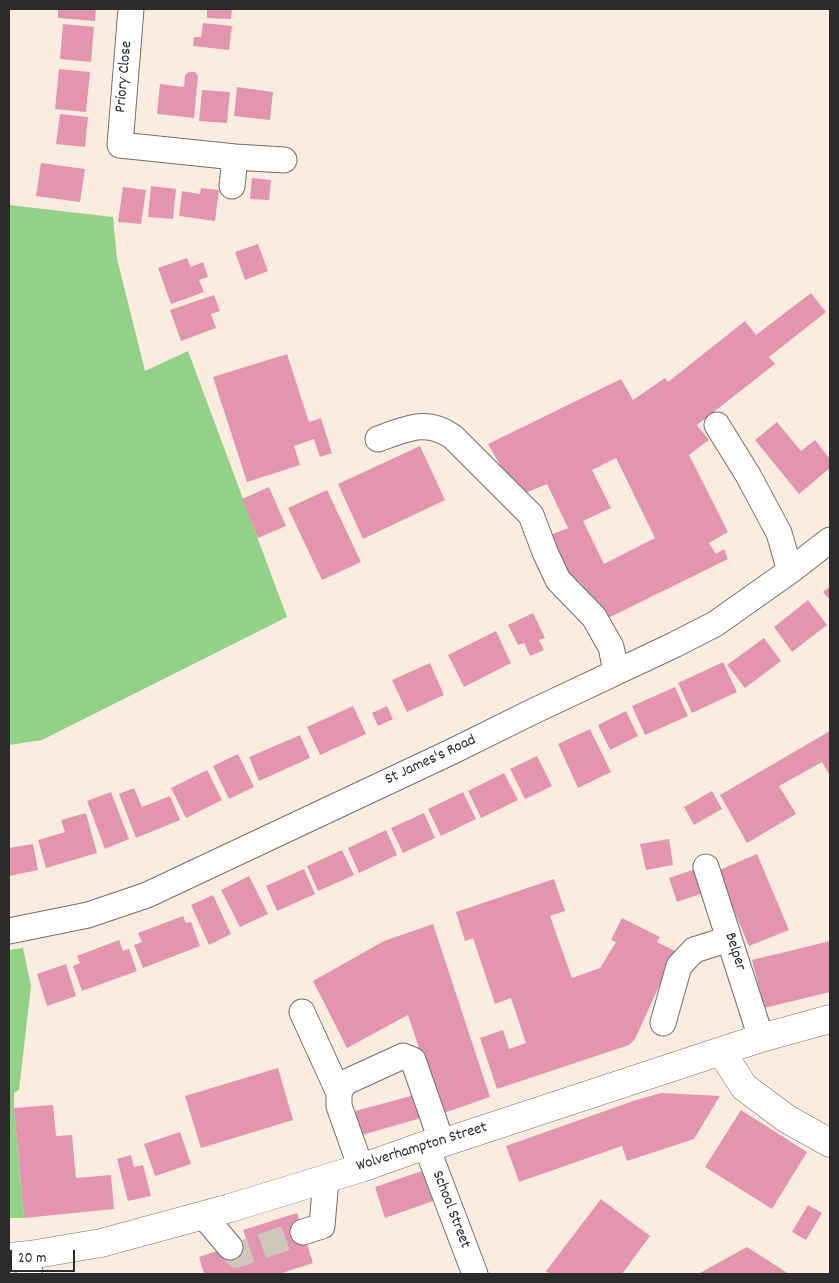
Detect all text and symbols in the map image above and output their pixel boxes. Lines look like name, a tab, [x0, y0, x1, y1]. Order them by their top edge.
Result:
street label: Priory Close	[112, 40, 138, 114]
street label: St James's Road	[382, 732, 480, 790]
street label: Belper	[719, 931, 749, 973]
street label: Wolverhampton Street	[354, 1119, 490, 1177]
street label: School Street	[426, 1169, 474, 1251]
scale bar	[12, 1240, 78, 1272]
text: 20 m	[18, 1248, 46, 1270]

